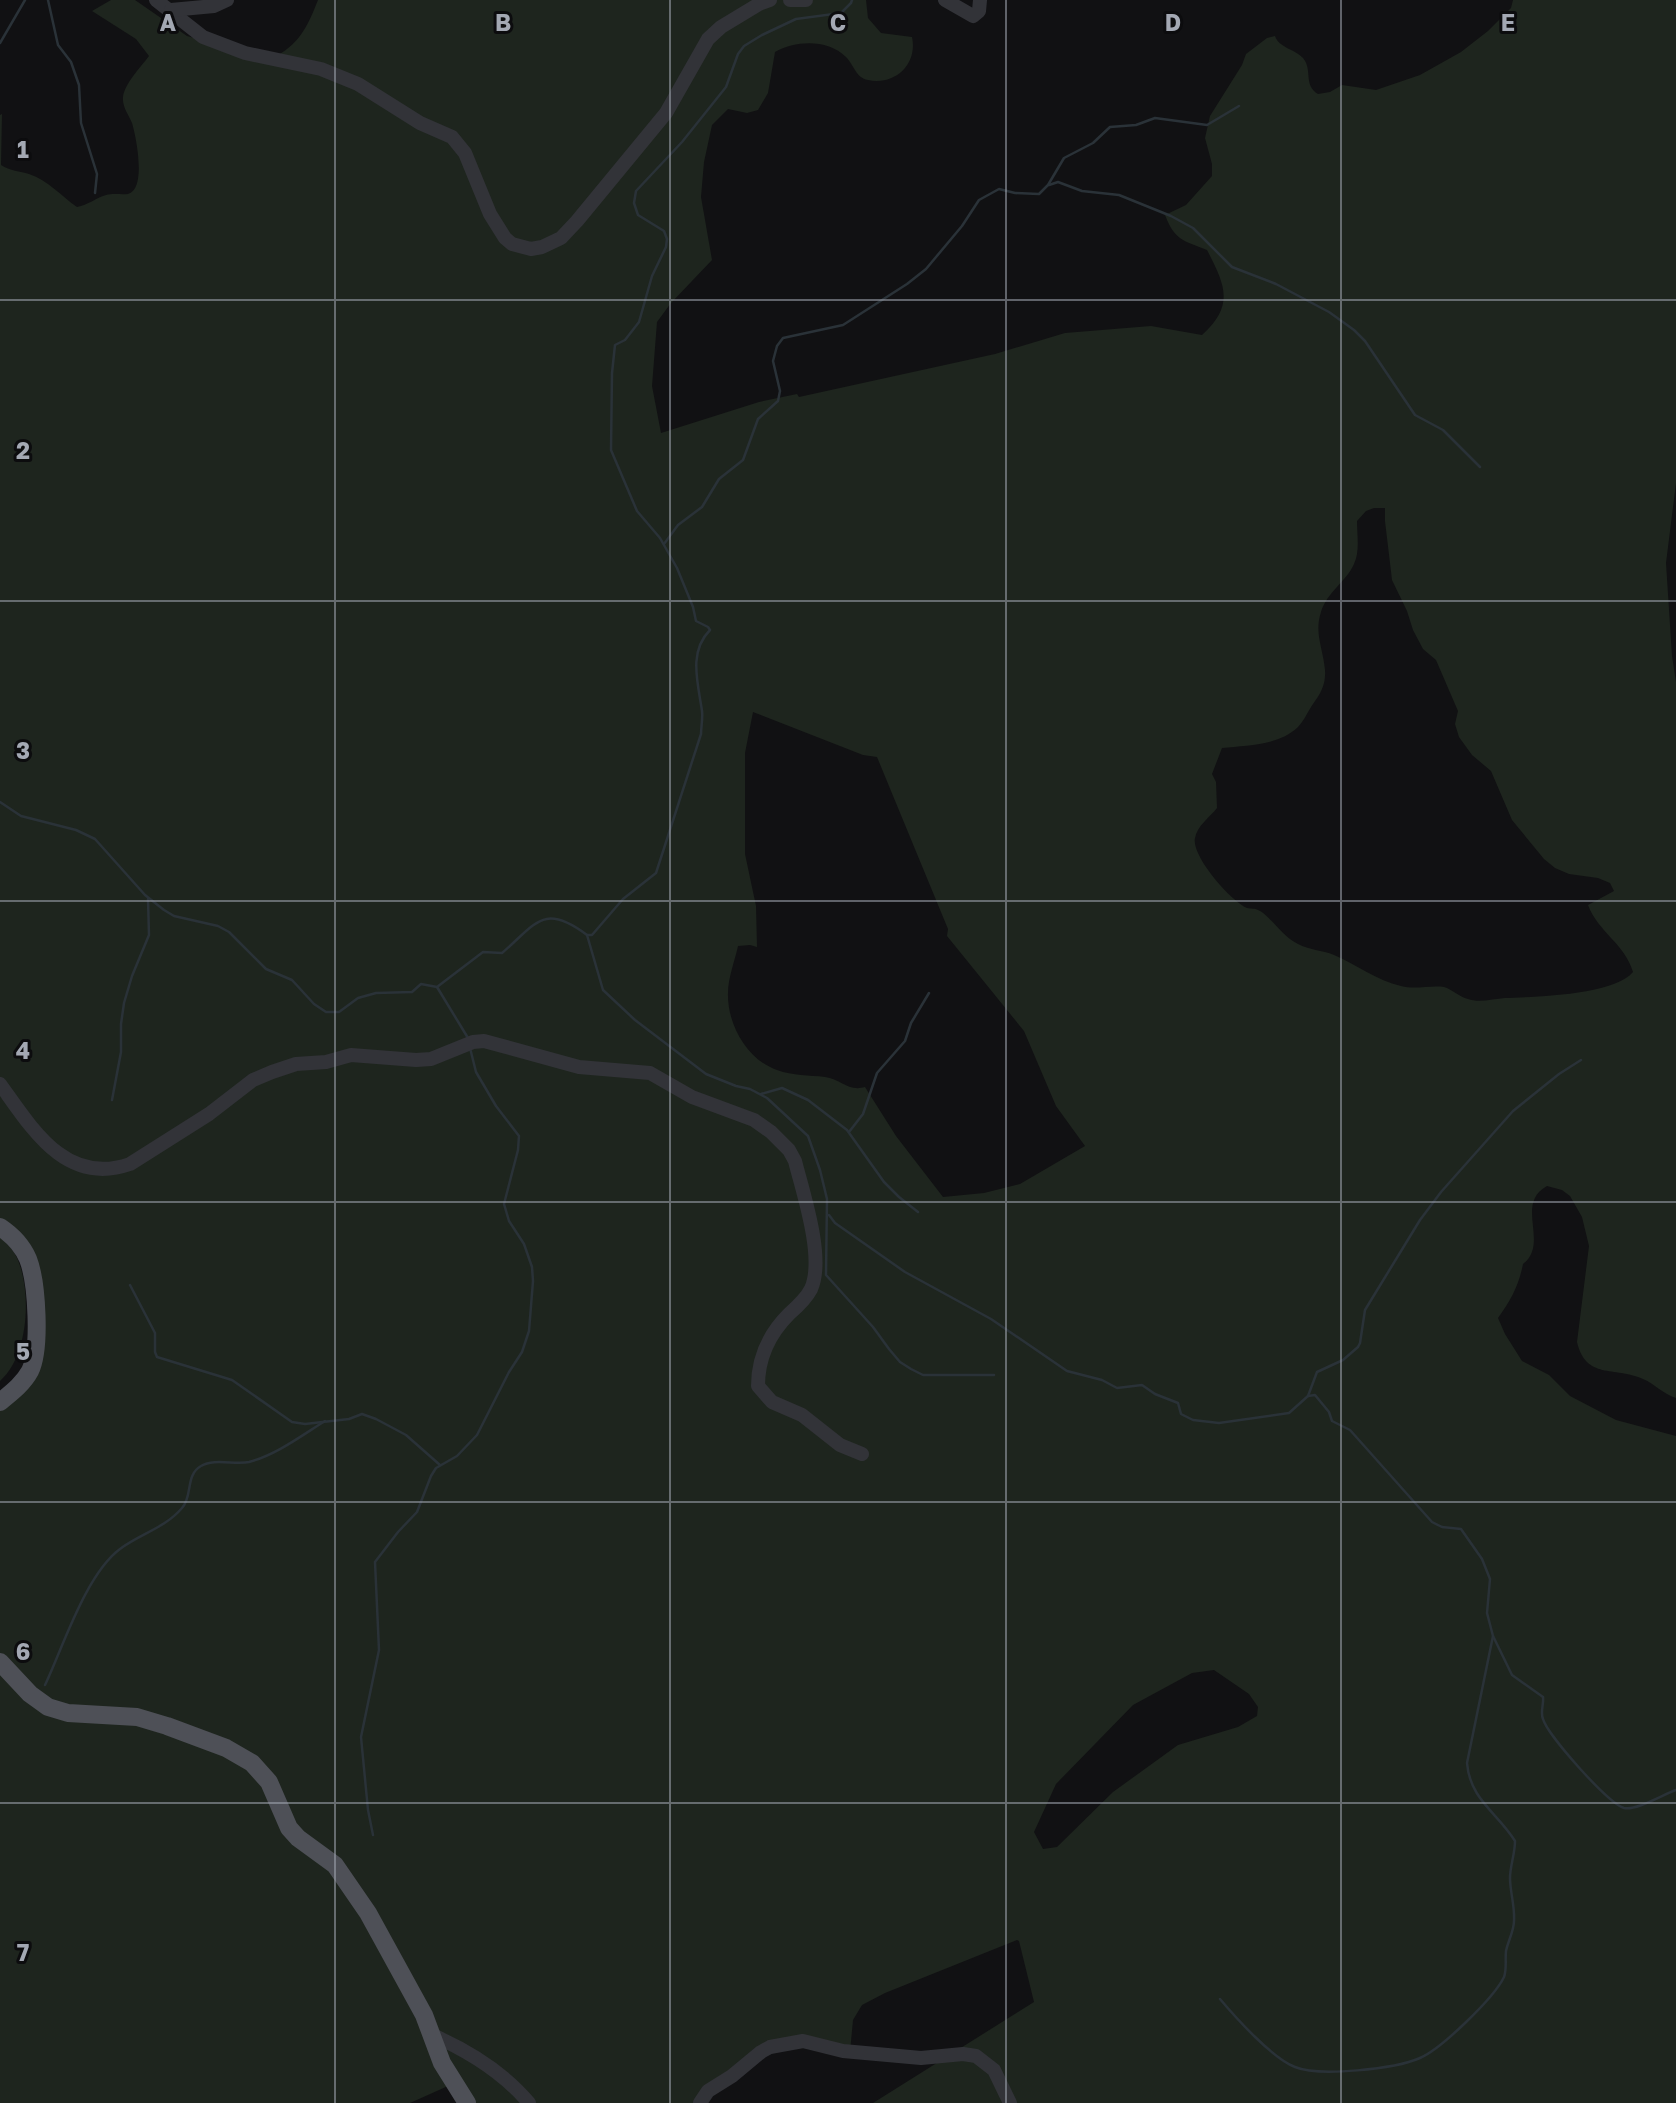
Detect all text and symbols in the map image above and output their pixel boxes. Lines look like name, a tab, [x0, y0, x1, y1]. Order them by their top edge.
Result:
text: A	[160, 8, 177, 36]
text: B	[495, 8, 511, 36]
text: C	[830, 8, 846, 36]
text: D	[1165, 8, 1181, 36]
text: E	[1501, 8, 1515, 36]
text: 1	[17, 135, 29, 163]
text: 2	[16, 436, 30, 464]
text: 3	[16, 736, 30, 764]
text: 4	[16, 1036, 30, 1064]
text: 5	[16, 1337, 30, 1365]
text: 6	[16, 1637, 30, 1665]
text: 7	[17, 1938, 29, 1966]

